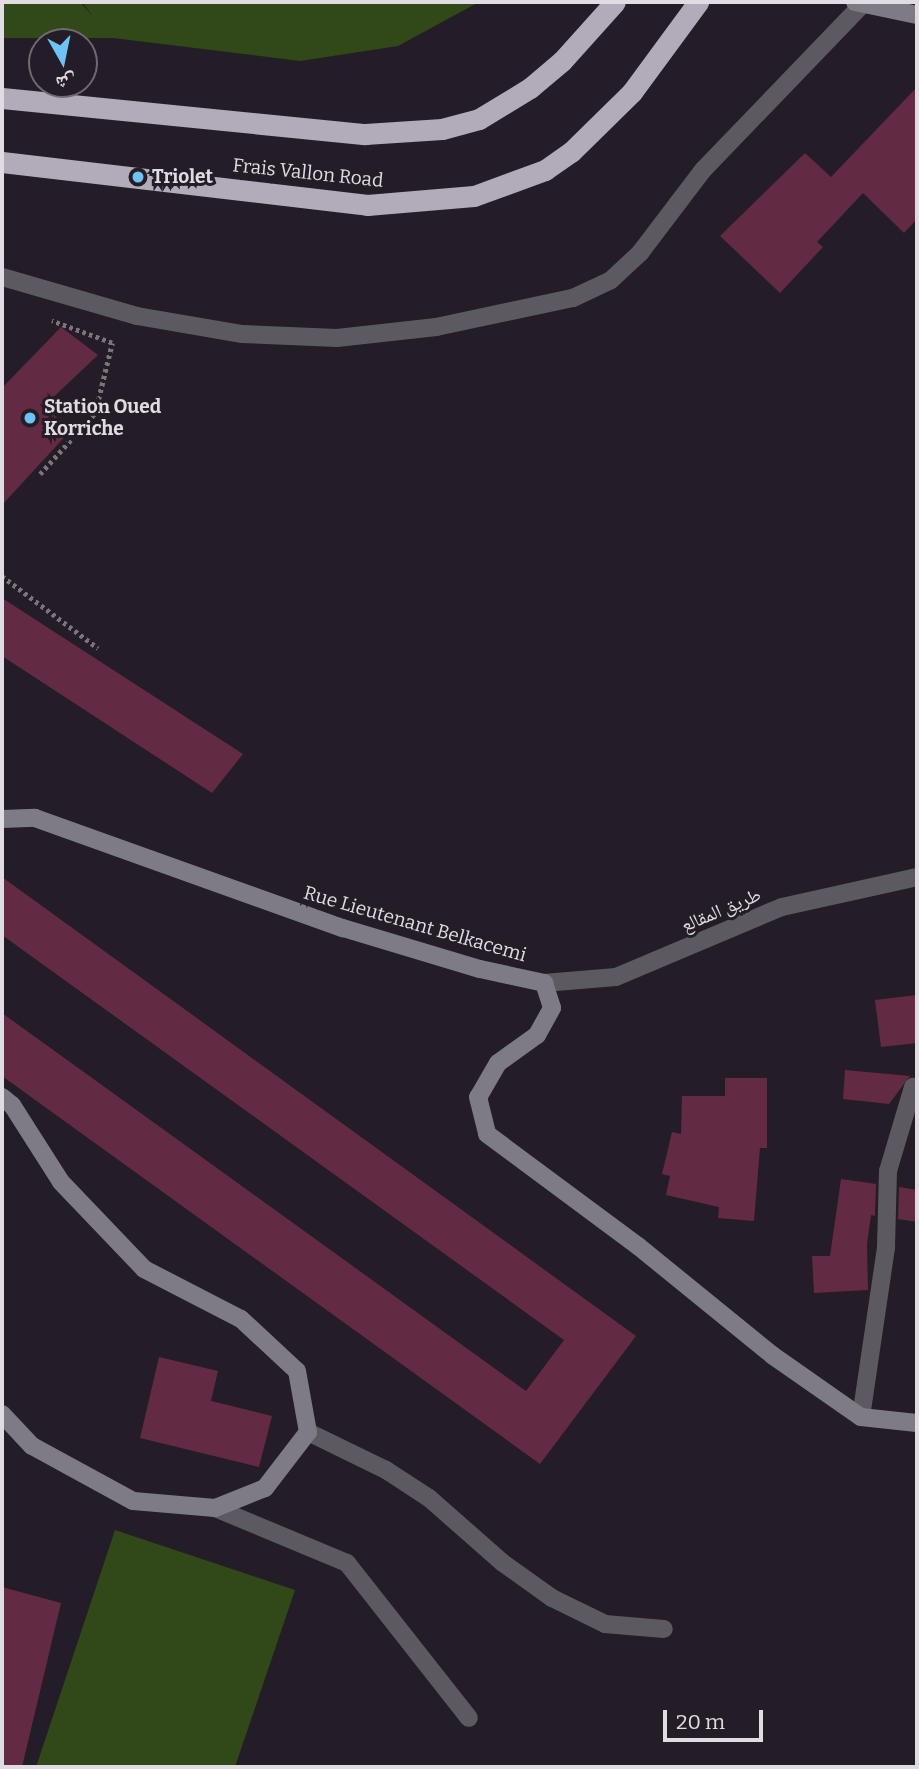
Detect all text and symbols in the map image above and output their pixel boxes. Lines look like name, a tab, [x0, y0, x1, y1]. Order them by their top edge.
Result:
north arrow	[28, 28, 98, 98]
text: ش	[54, 69, 78, 95]
street label: Frais Vallon Road	[232, 154, 384, 192]
place label: Triolet	[152, 166, 213, 188]
marker: Triolet	[130, 169, 146, 185]
place label: Station Oued Korriche	[44, 396, 161, 440]
marker: Station Oued Korriche	[22, 410, 38, 426]
street label: Rue Lieutenant Belkacemi	[301, 881, 529, 967]
street label: طريق المقالع	[678, 883, 764, 937]
scale bar	[667, 1696, 767, 1740]
text: 20 m	[676, 1709, 725, 1735]

